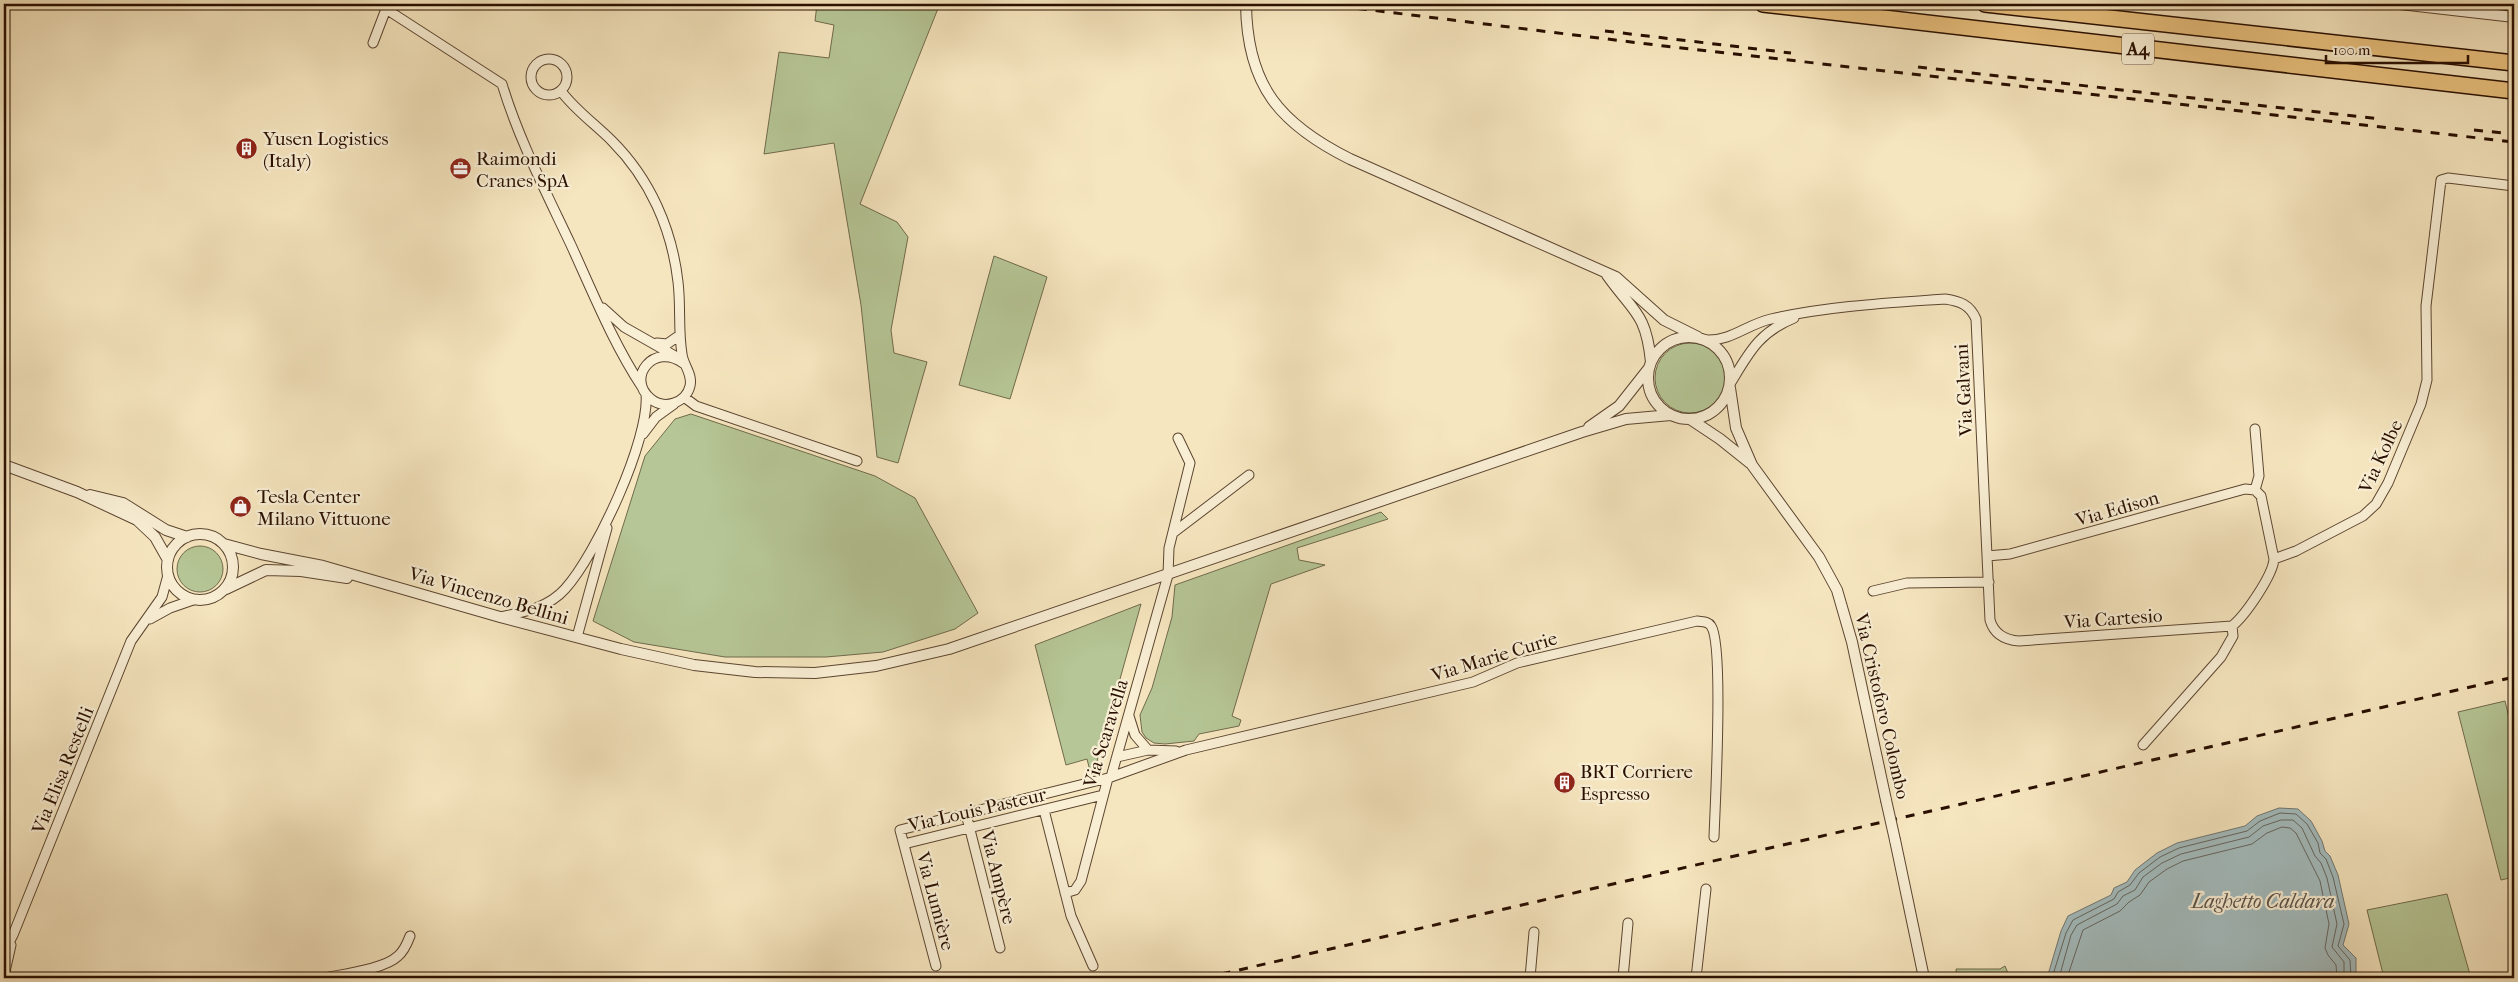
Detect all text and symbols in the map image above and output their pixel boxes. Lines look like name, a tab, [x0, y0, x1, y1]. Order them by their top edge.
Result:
scale bar	[2326, 32, 2468, 64]
road number: A4	[2122, 34, 2154, 64]
text: 100 m	[2333, 41, 2371, 59]
place label: Yusen Logistics (Italy)	[262, 128, 389, 172]
building icon: Yusen Logistics (Italy)	[235, 137, 259, 161]
place label: Raimondi Cranes SpA	[476, 148, 570, 192]
office icon: Raimondi Cranes SpA	[448, 157, 472, 181]
street label: Via Galvani	[1951, 343, 1977, 438]
street label: Via Kolbe	[2354, 416, 2407, 497]
place label: Tesla Center Milano Vittuone	[257, 486, 391, 530]
street label: Via Edison	[2072, 487, 2162, 532]
shop icon: Tesla Center Milano Vittuone	[229, 495, 253, 519]
street label: Via Vincenzo Bellini	[405, 562, 571, 629]
street label: Via Cartesio	[2062, 605, 2163, 633]
street label: Via Cristoforo Colombo	[1850, 610, 1914, 802]
street label: Via Marie Curie	[1428, 627, 1560, 687]
street label: Via Scaravella	[1079, 676, 1133, 791]
street label: Via Elisa Restelli	[27, 703, 99, 838]
place label: BRT Corriere Espresso	[1580, 761, 1693, 805]
building icon: BRT Corriere Espresso	[1552, 770, 1576, 794]
street label: Via Louis Pasteur	[905, 783, 1049, 837]
street label: Via Ampère	[976, 827, 1020, 926]
street label: Via Lumière	[911, 849, 959, 953]
water label: Laghetto Caldara	[2190, 890, 2334, 913]

